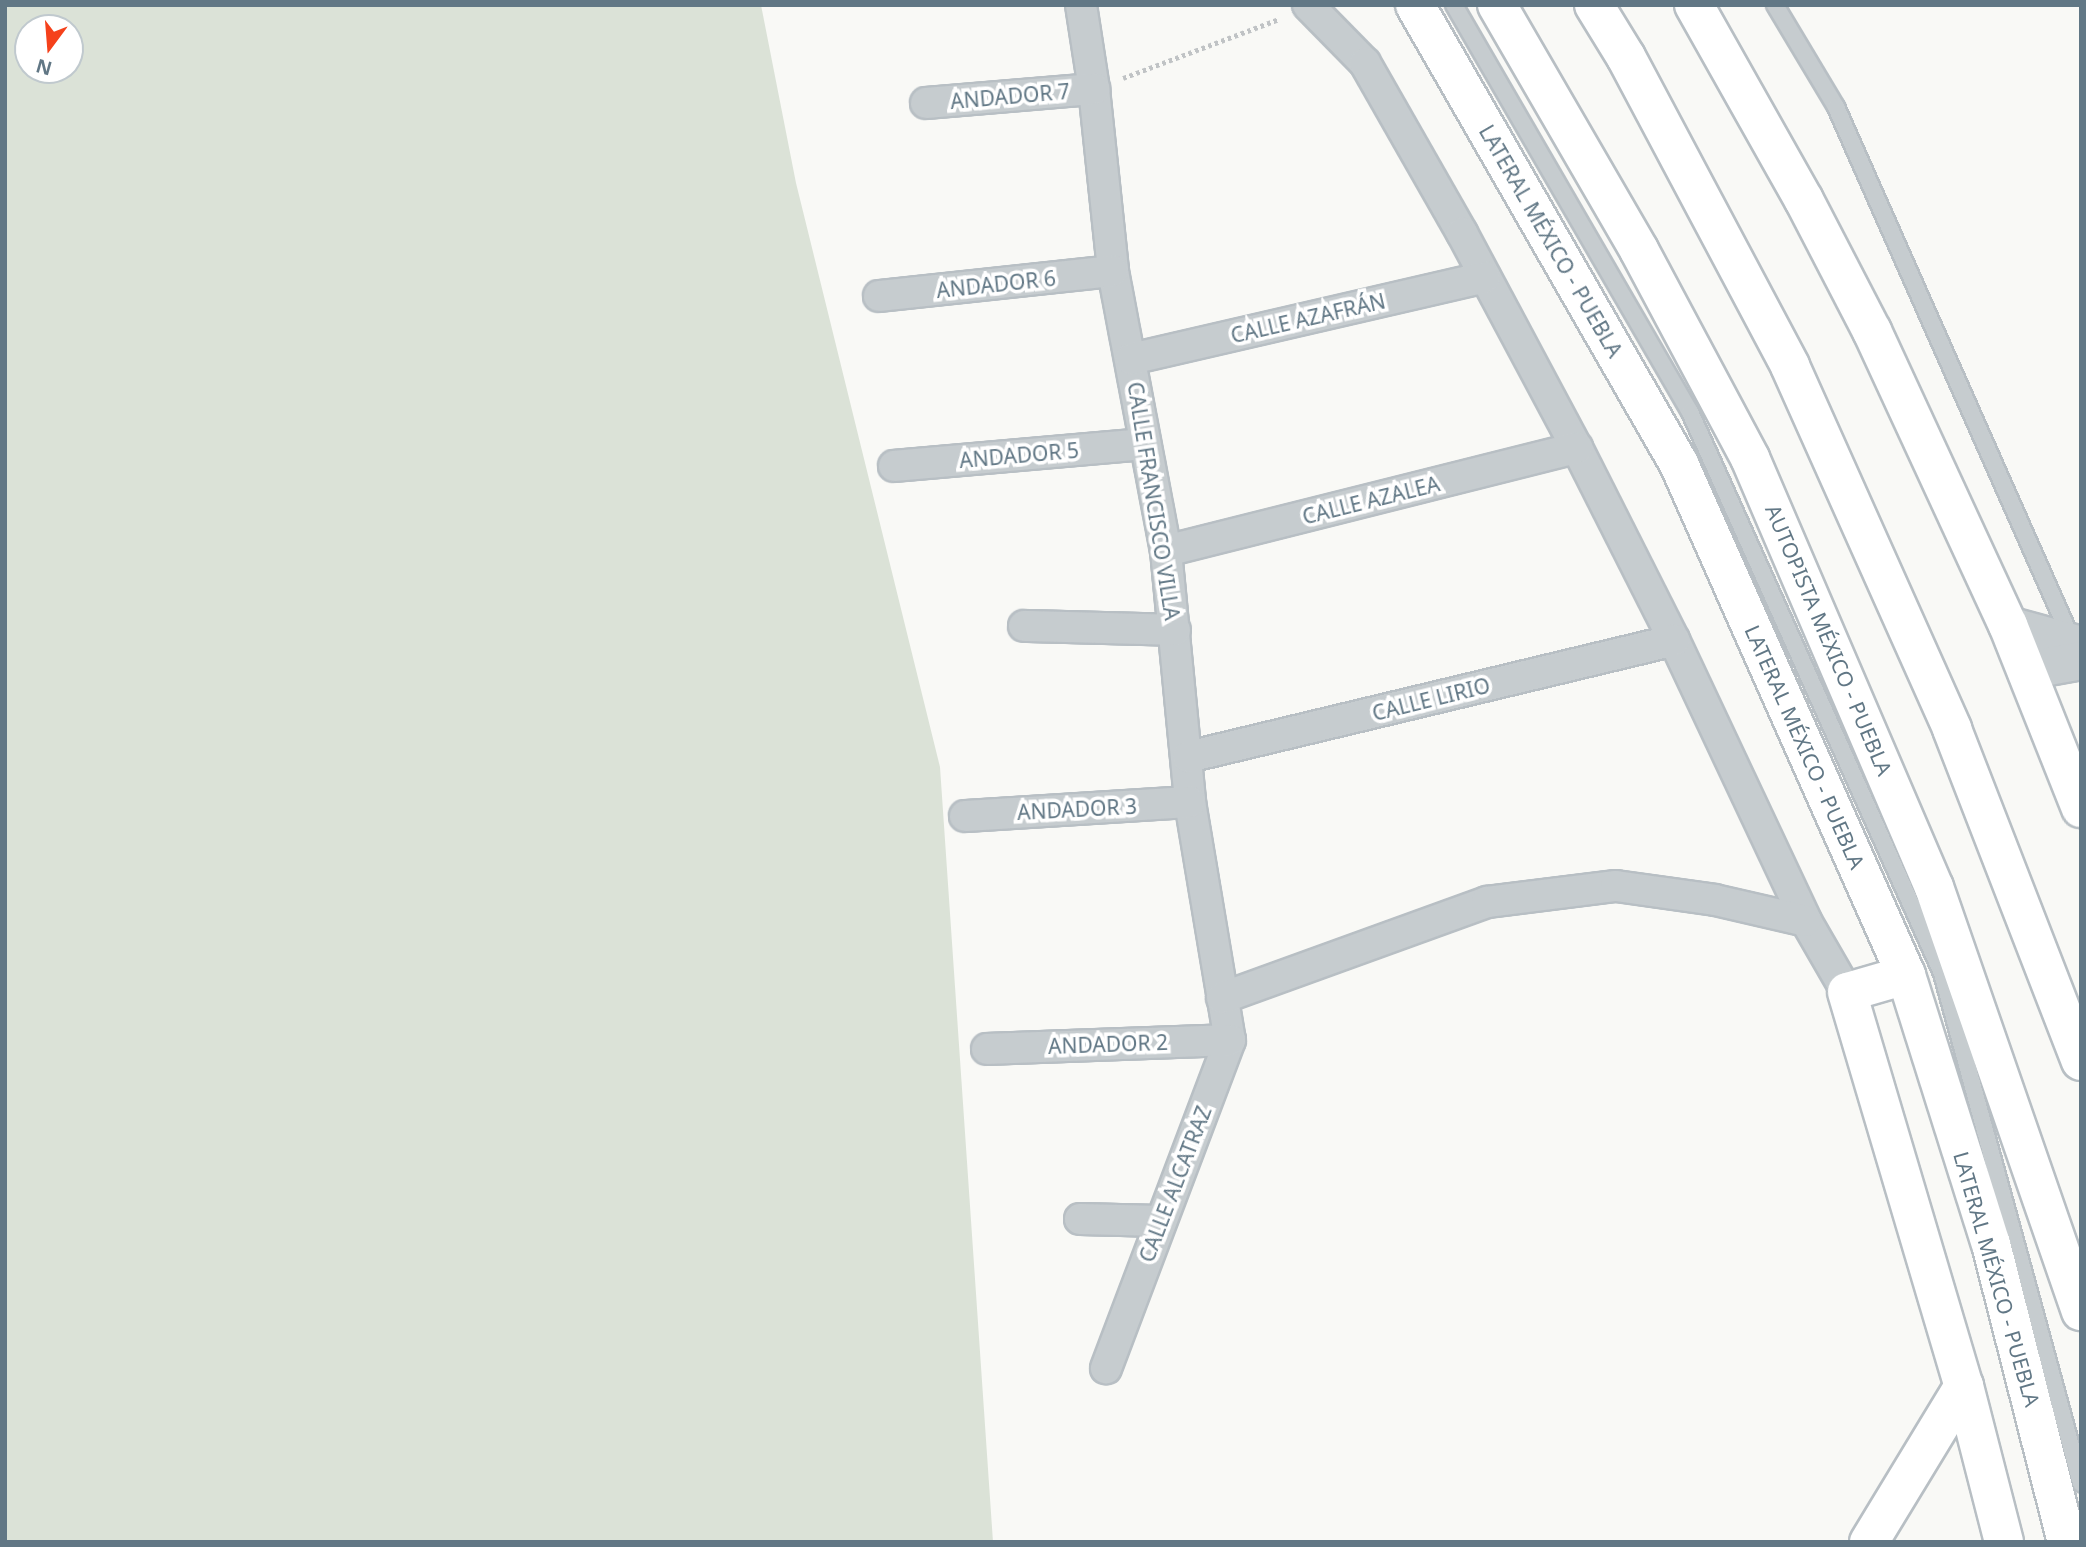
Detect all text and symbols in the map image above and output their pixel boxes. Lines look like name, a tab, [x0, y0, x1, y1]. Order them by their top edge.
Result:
north arrow	[14, 14, 84, 84]
text: N	[33, 53, 55, 82]
street label: ANDADOR 7	[949, 78, 1071, 114]
street label: LATERAL MÉXICO - PUEBLA	[1474, 120, 1628, 362]
street label: ANDADOR 6	[935, 265, 1057, 303]
street label: CALLE AZAFRÁN	[1228, 288, 1388, 348]
street label: CALLE FRANCISCO VILLA	[1123, 380, 1185, 622]
street label: ANDADOR 5	[958, 437, 1080, 473]
street label: CALLE AZALEA	[1300, 471, 1442, 529]
street label: AUTOPISTA MÉXICO - PUEBLA	[1760, 501, 1898, 779]
street label: LATERAL MÉXICO - PUEBLA	[1740, 621, 1870, 873]
street label: CALLE LIRIO	[1369, 672, 1493, 726]
street label: ANDADOR 3	[1016, 793, 1138, 825]
street label: ANDADOR 2	[1048, 1029, 1168, 1059]
street label: CALLE ALCATRAZ	[1134, 1102, 1216, 1266]
street label: LATERAL MÉXICO - PUEBLA	[1948, 1149, 2046, 1409]

